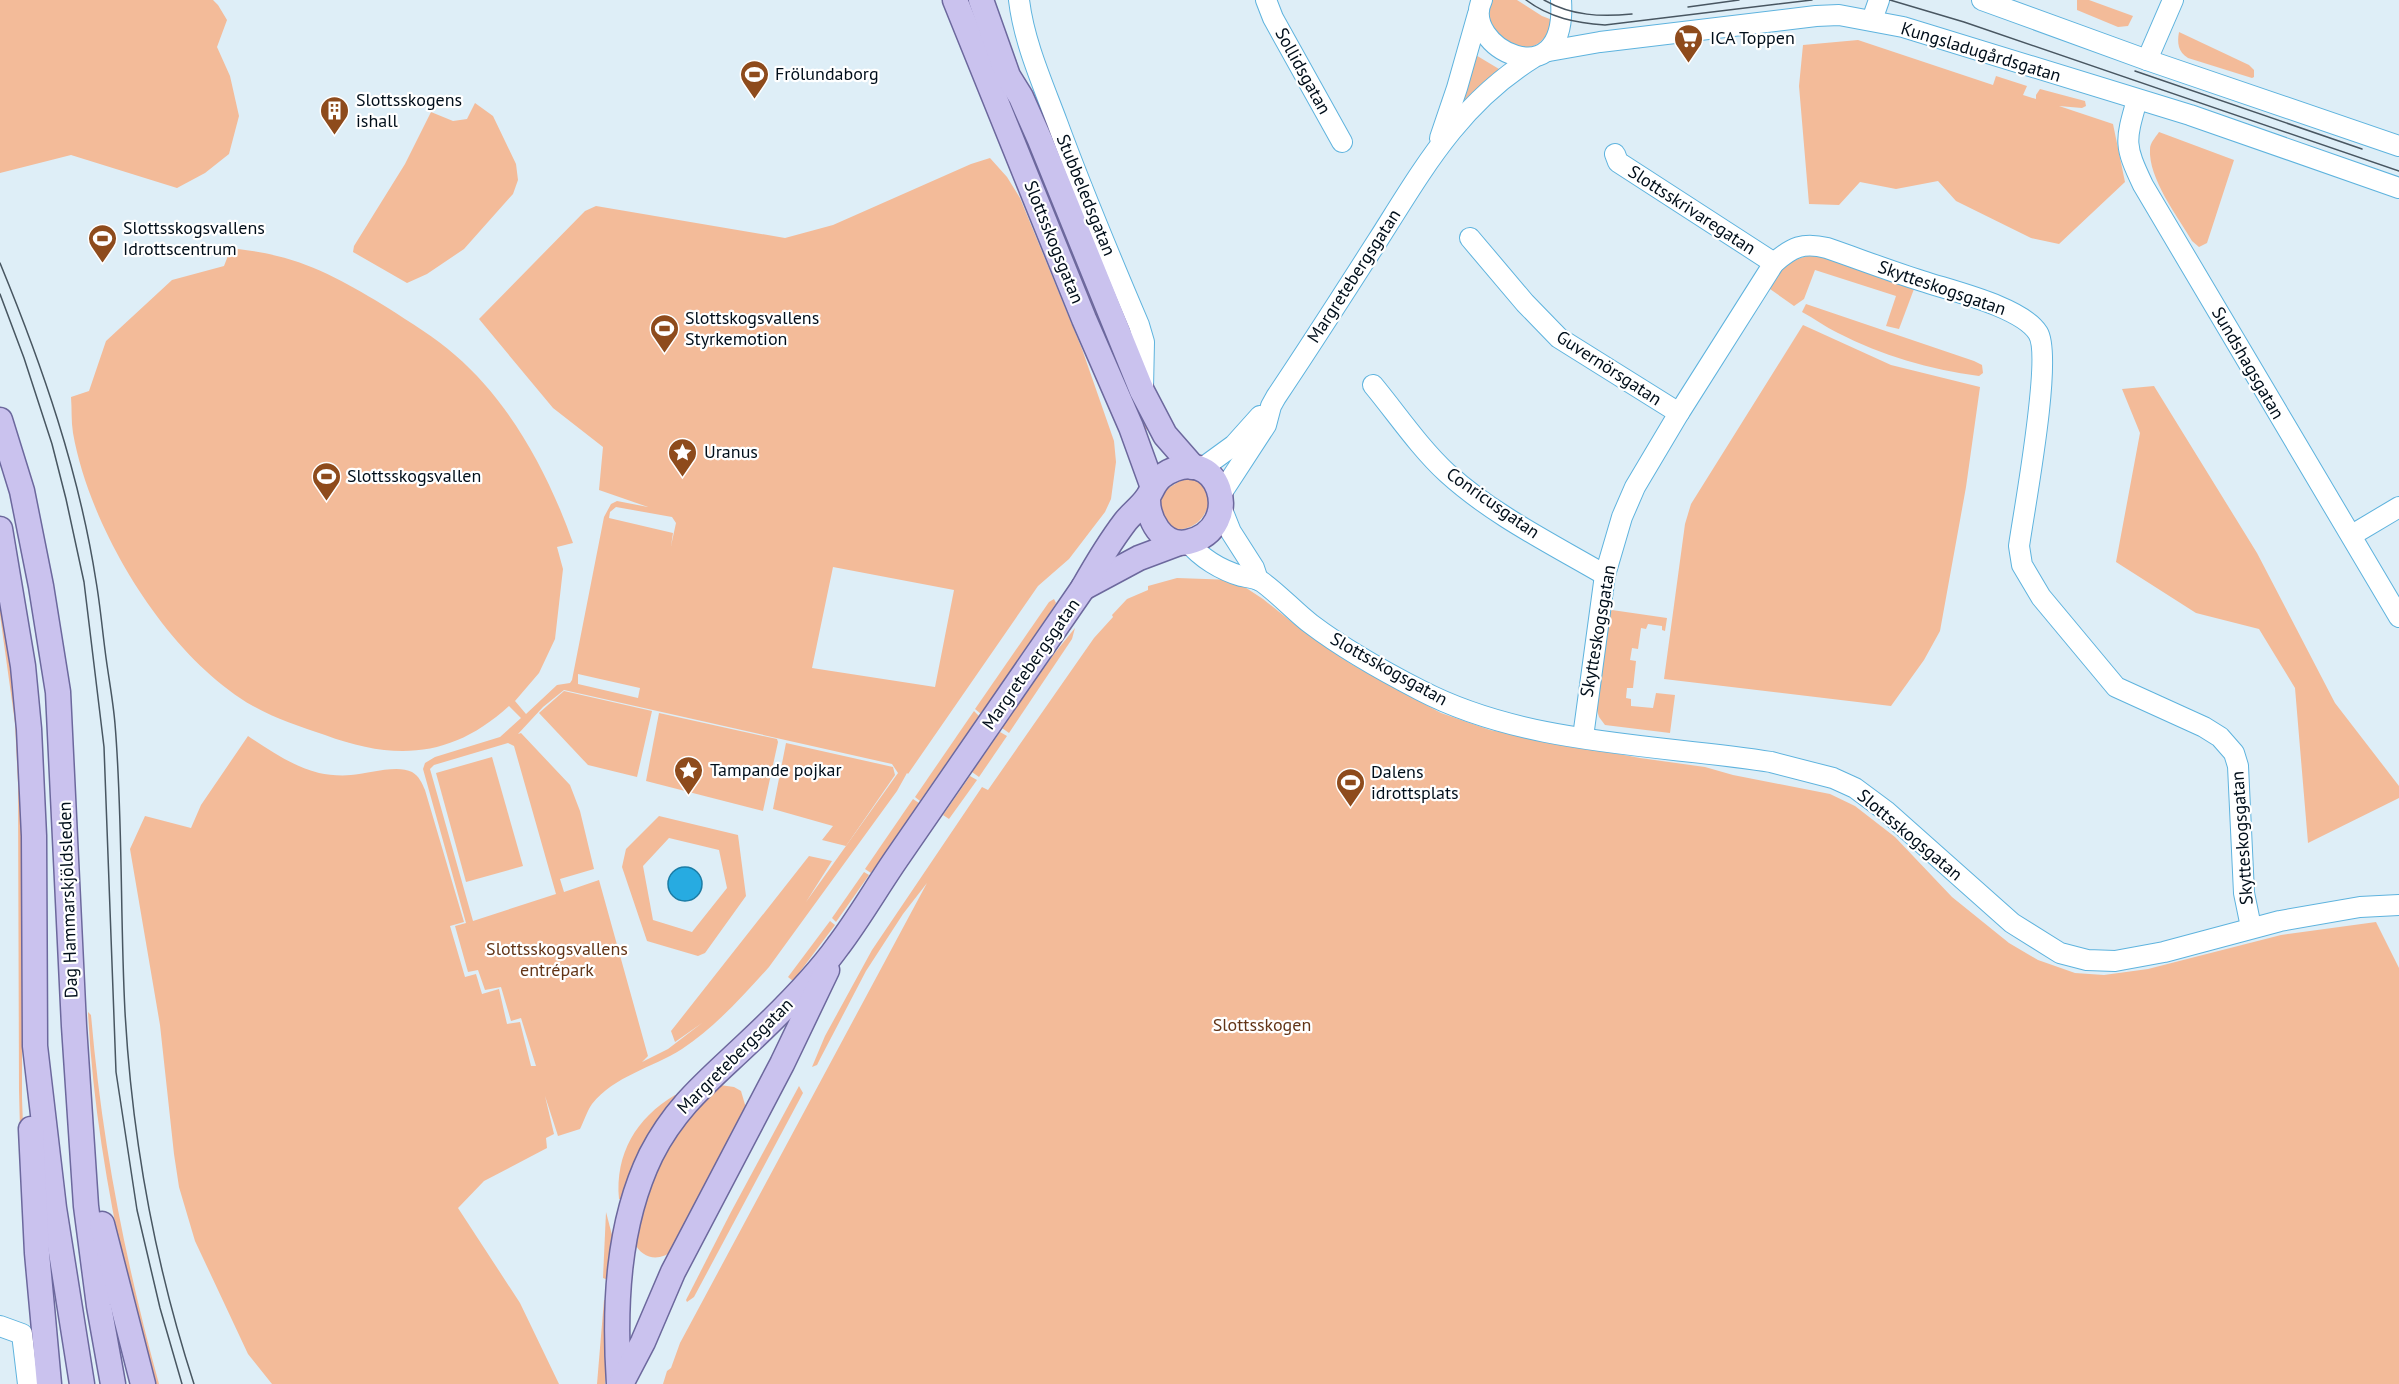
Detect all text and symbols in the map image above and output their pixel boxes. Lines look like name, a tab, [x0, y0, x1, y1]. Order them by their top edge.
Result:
street label: Kungsladugårdsgatan	[1898, 16, 2064, 87]
supermarket icon: ICA Toppen	[1673, 22, 1705, 64]
street label: Sollidsgatan	[1270, 24, 1337, 118]
place label: ICA Toppen	[1710, 26, 1795, 49]
sports icon: Frölundaborg	[738, 58, 770, 100]
place label: Frölundaborg	[775, 62, 879, 85]
place label: Slottsskogens ishall	[356, 88, 462, 132]
building icon: Slottsskogens ishall	[319, 94, 351, 136]
street label: Stubbeledsgatan	[1052, 131, 1121, 259]
street label: Slottsskrivaregatan	[1624, 160, 1760, 259]
street label: Slottsskogsgatan	[1019, 177, 1090, 307]
street label: Margretebergsgatan	[1302, 204, 1405, 347]
place label: Slottsskogsvallens Idrottscentrum	[123, 216, 265, 260]
sports icon: Slottsskogsvallens Idrottscentrum	[86, 222, 118, 264]
street label: Skytteskogsgatan	[1875, 255, 2009, 320]
street label: Sundshagsgatan	[2207, 303, 2290, 423]
place label: Slottskogsvallens Styrkemotion	[685, 306, 819, 350]
sports icon: Slottskogsvallens Styrkemotion	[648, 312, 680, 354]
street label: Guvernörsgatan	[1552, 325, 1666, 410]
place icon: Uranus	[667, 436, 699, 478]
place label: Uranus	[704, 440, 758, 463]
sports icon: Slottsskogsvallen	[310, 460, 342, 502]
street label: Conricusgatan	[1442, 462, 1545, 543]
place label: Slottsskogsvallen	[347, 464, 481, 487]
street label: Skytteskogsgatan	[1575, 563, 1620, 699]
street label: Margretebergsgatan	[977, 594, 1084, 734]
street label: Slottsskogsgatan	[1327, 627, 1452, 710]
place icon: Tampande pojkar	[673, 754, 705, 796]
place label: Tampande pojkar	[710, 758, 842, 781]
place label: Dalens idrottsplats	[1371, 760, 1459, 804]
sports icon: Dalens idrottsplats	[1334, 766, 1366, 808]
street label: Skytteskogsgatan	[2225, 770, 2258, 906]
street label: Slottsskogsgatan	[1853, 784, 1968, 885]
street label: Dag Hammarskjöldsleden	[53, 801, 82, 999]
park label: Slottsskogsvallens entrépark	[486, 937, 628, 981]
street label: Margretebergsgatan	[672, 993, 798, 1119]
park label: Slottsskogen	[1213, 1013, 1311, 1036]

